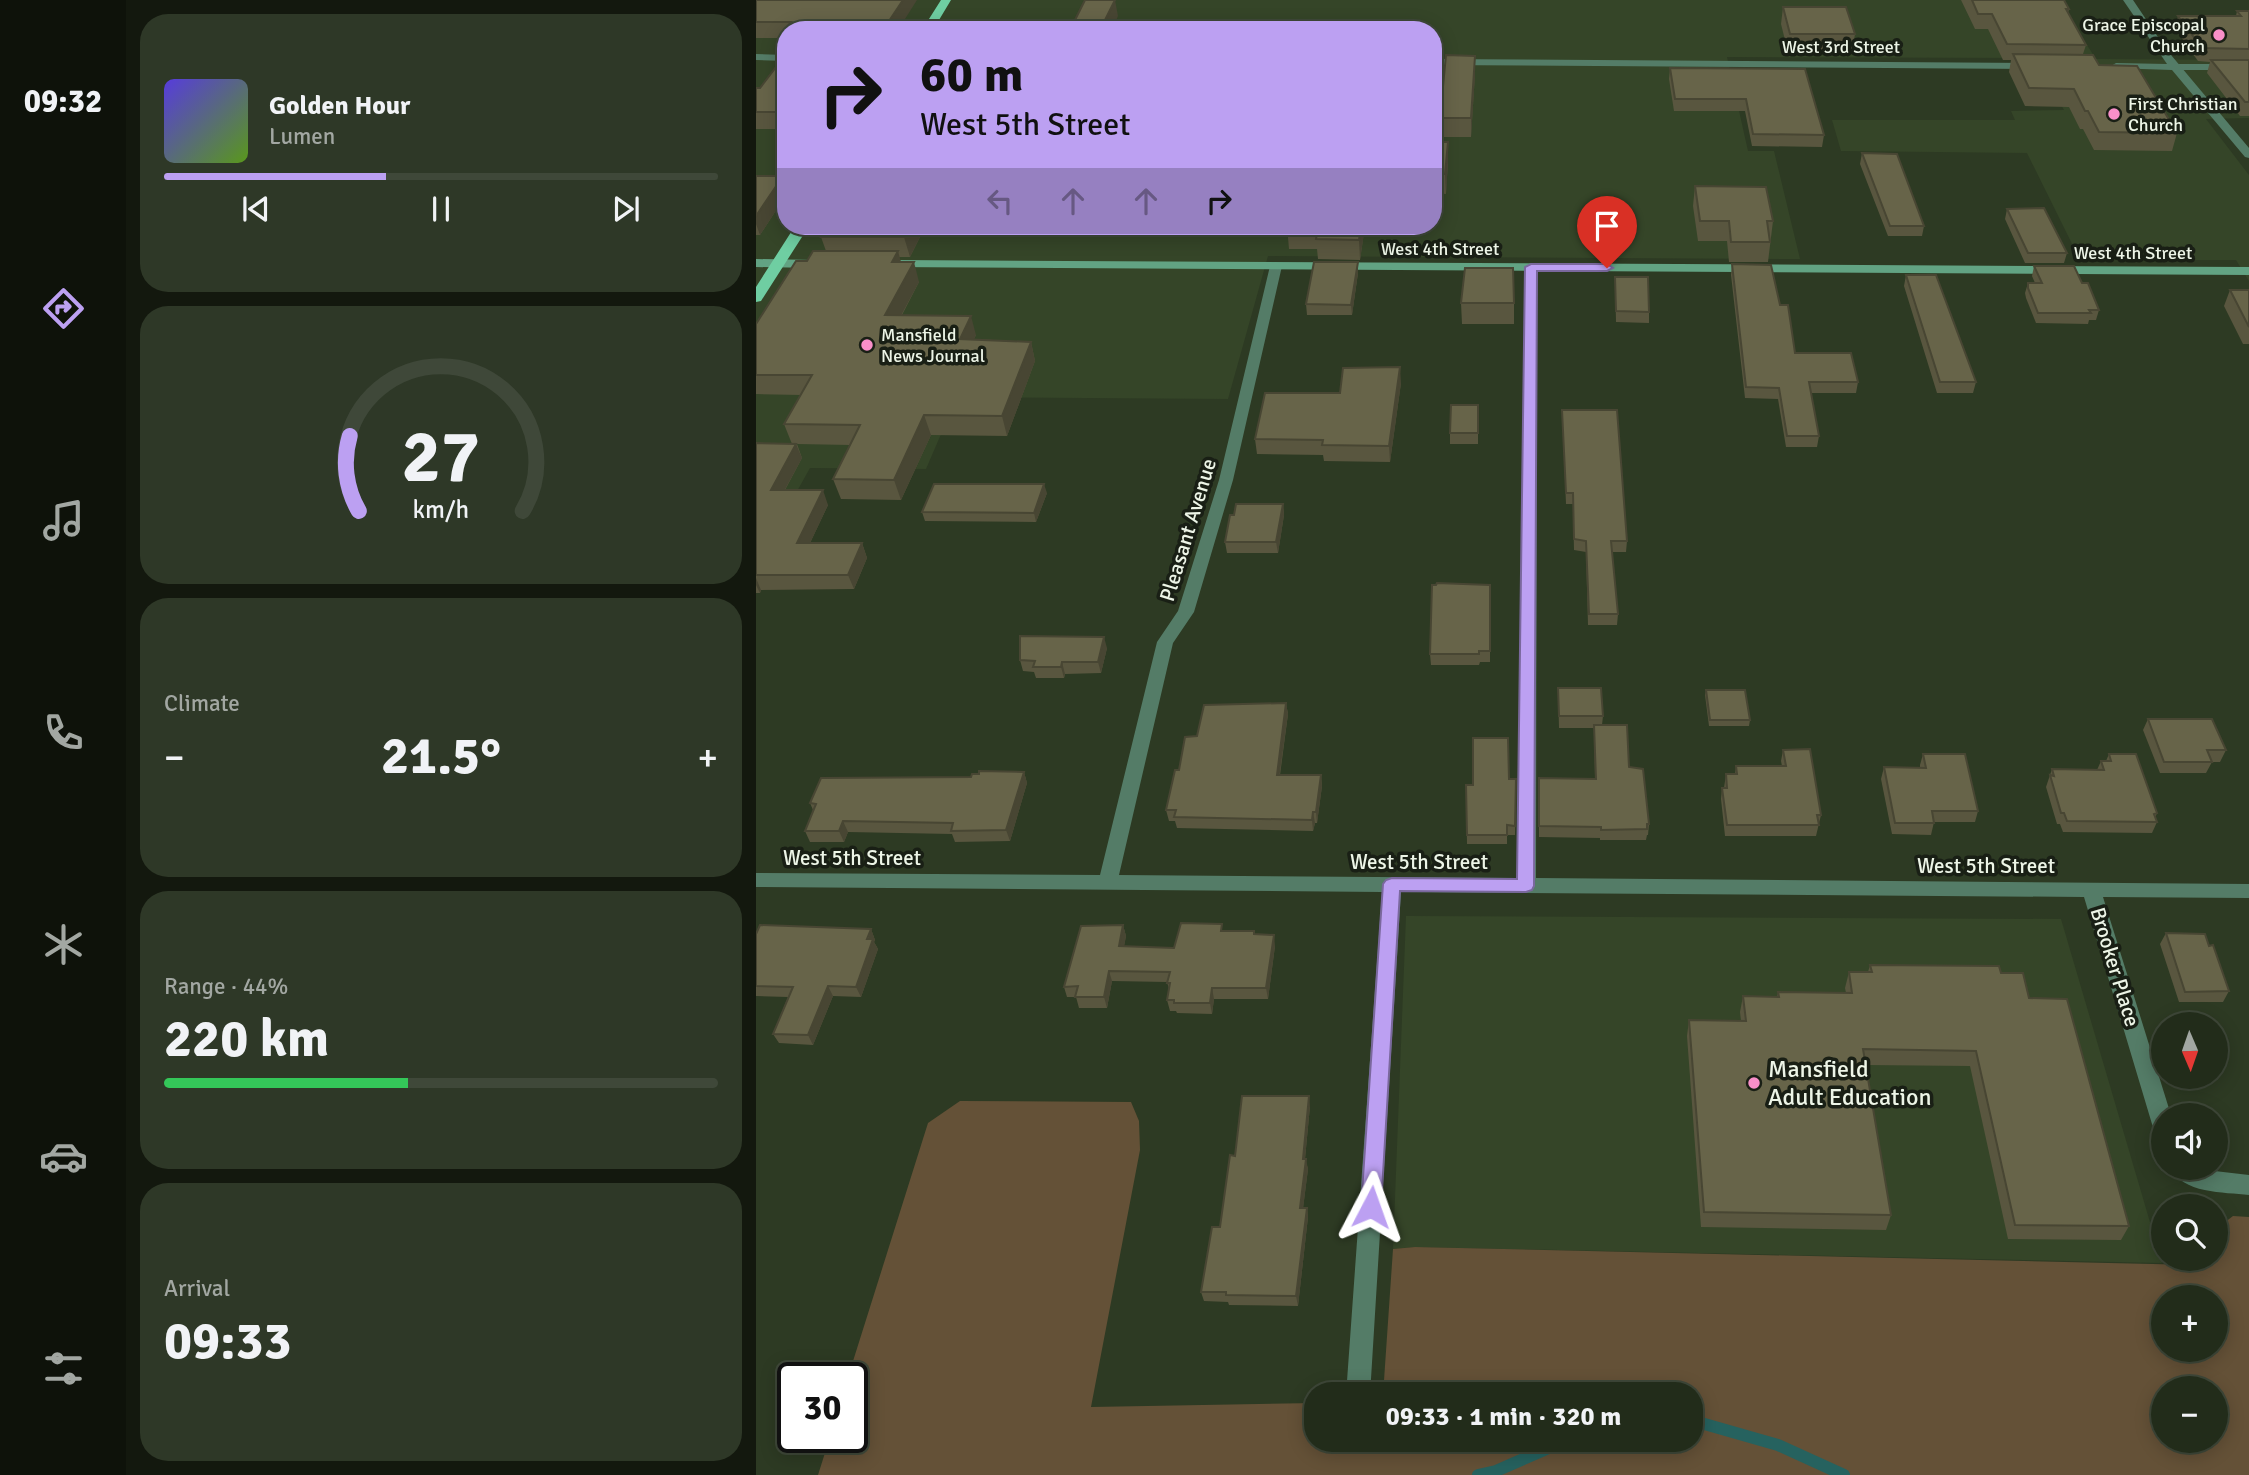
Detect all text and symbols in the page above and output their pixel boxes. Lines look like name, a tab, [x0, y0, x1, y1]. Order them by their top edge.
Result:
place label: Grace Episcopal Church	[2082, 14, 2205, 57]
marker: Grace Episcopal Church	[2211, 27, 2227, 43]
street label: West 3rd Street	[1782, 36, 1900, 58]
text: 60 m	[920, 45, 1023, 105]
icon: right	[805, 49, 896, 140]
text: 09:32	[24, 82, 102, 121]
text: Golden Hour	[269, 90, 410, 122]
place label: First Christian Church	[2128, 93, 2238, 136]
text: West 5th Street	[920, 105, 1131, 144]
marker: First Christian Church	[2106, 106, 2122, 122]
text: Lumen	[269, 122, 335, 151]
icon: left	[981, 182, 1019, 220]
icon: ahead	[1054, 182, 1092, 220]
icon: ahead	[1127, 182, 1165, 220]
icon: right	[1200, 182, 1238, 220]
icon: previous	[237, 190, 275, 228]
icon: pause	[422, 190, 460, 228]
icon: next	[607, 190, 645, 228]
pin	[1577, 196, 1637, 268]
icon: arrive	[1588, 207, 1626, 245]
street label: West 4th Street	[1381, 238, 1499, 260]
street label: West 4th Street	[2074, 242, 2192, 264]
icon: directions	[39, 284, 88, 333]
place label: Mansfield News Journal	[881, 324, 985, 367]
marker: Mansfield News Journal	[859, 337, 875, 353]
text: 27	[402, 414, 480, 503]
street label: Pleasant Avenue	[1154, 455, 1222, 605]
text: km/h	[413, 494, 469, 525]
icon: music	[39, 496, 88, 545]
text: Climate	[164, 689, 240, 718]
icon: phone	[39, 708, 88, 757]
text: 21.5°	[381, 724, 501, 788]
text: −	[164, 734, 185, 781]
text: +	[697, 734, 718, 781]
street label: West 5th Street	[783, 845, 921, 871]
street label: West 5th Street	[1350, 849, 1488, 875]
street label: West 5th Street	[1917, 853, 2055, 879]
street label: Brooker Place	[2085, 904, 2145, 1030]
icon: climate	[39, 920, 88, 969]
text: Range · 44%	[164, 972, 288, 1001]
text: 220 km	[164, 1007, 329, 1071]
north arrow	[2151, 1012, 2228, 1088]
map controls	[2151, 1012, 2228, 1453]
place label: Mansfield Adult Education	[1768, 1054, 1932, 1112]
marker: Mansfield Adult Education	[1746, 1075, 1762, 1091]
button: sound	[2151, 1103, 2228, 1180]
icon: car	[39, 1132, 88, 1181]
position arrow	[1334, 1170, 1408, 1244]
button: search	[2151, 1194, 2228, 1271]
text: Arrival	[164, 1274, 230, 1303]
button: +	[2151, 1285, 2228, 1362]
text: 09:33	[164, 1309, 292, 1373]
icon: filters	[39, 1344, 88, 1393]
speed limit sign: 30	[777, 1362, 868, 1453]
button: −	[2151, 1376, 2228, 1453]
text: 09:33 · 1 min · 320 m	[1386, 1401, 1621, 1433]

